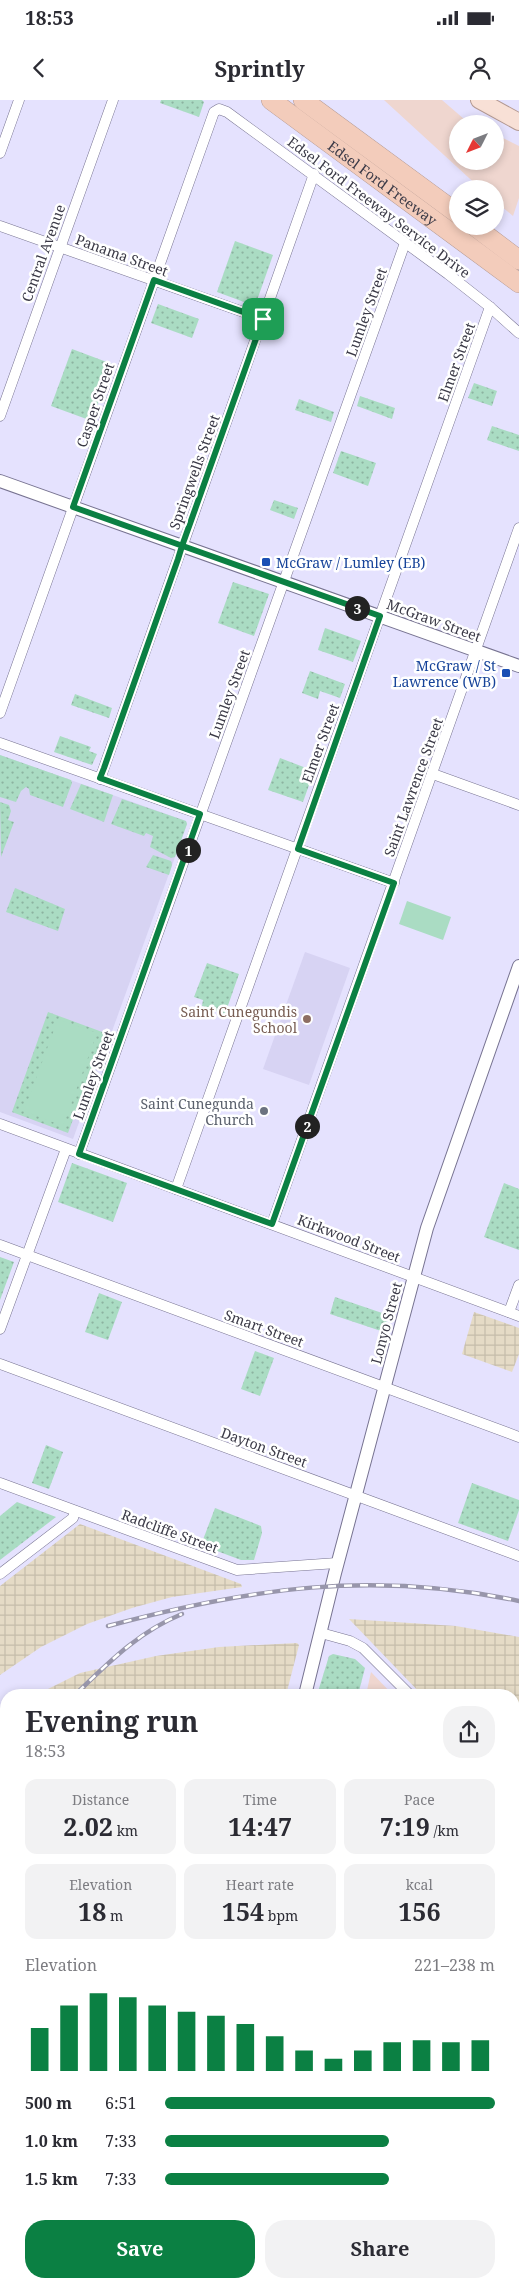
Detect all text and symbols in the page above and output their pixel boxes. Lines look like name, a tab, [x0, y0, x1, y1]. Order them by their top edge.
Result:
text: 18:53	[25, 5, 74, 31]
text: Sprintly	[214, 53, 305, 83]
icon: back	[25, 54, 53, 82]
icon: person	[466, 54, 494, 82]
north arrow	[449, 115, 504, 170]
map controls	[449, 115, 504, 235]
street label: Edsel Ford Freeway Service Drive	[284, 132, 474, 282]
street label: Edsel Ford Freeway	[324, 136, 441, 229]
button: layers	[449, 180, 504, 235]
street label: Central Avenue	[17, 202, 69, 304]
street label: Panama Street	[73, 229, 171, 281]
street label: Lumley Street	[341, 265, 391, 359]
pin	[242, 298, 284, 340]
icon: arrive	[249, 305, 277, 333]
street label: Elmer Street	[433, 320, 479, 404]
street label: Casper Street	[72, 360, 118, 450]
street label: Springwells Street	[164, 412, 224, 532]
place label: McGraw / Lumley (EB)	[276, 553, 426, 572]
marker: McGraw / Lumley (EB)	[260, 556, 272, 568]
street label: McGraw Street	[384, 594, 484, 646]
pin: 3	[344, 596, 370, 620]
text: 3	[354, 599, 361, 618]
street label: Lumley Street	[204, 647, 254, 741]
place label: McGraw / St Lawrence (WB)	[393, 656, 496, 691]
marker: McGraw / St Lawrence (WB)	[500, 667, 512, 679]
street label: Elmer Street	[297, 701, 343, 785]
street label: Saint Lawrence Street	[379, 715, 447, 859]
pin: 1	[176, 838, 200, 862]
text: 1	[185, 841, 192, 860]
place label: Saint Cunegundis School	[181, 1002, 298, 1037]
marker: Saint Cunegundis School	[301, 1013, 313, 1025]
street label: Lumley Street	[68, 1028, 118, 1122]
place label: Saint Cunegunda Church	[140, 1094, 254, 1129]
marker: Saint Cunegunda Church	[258, 1105, 270, 1117]
pin: 2	[294, 1114, 320, 1138]
text: 2	[304, 1117, 311, 1136]
street label: Kirkwood Street	[295, 1210, 403, 1266]
street label: Lonyo Street	[366, 1280, 406, 1366]
street label: Smart Street	[222, 1305, 306, 1351]
street label: Dayton Street	[218, 1423, 310, 1471]
street label: Radcliffe Street	[119, 1505, 221, 1557]
text: Evening run	[25, 1702, 198, 1740]
button: share	[443, 1706, 495, 1758]
text: 18:53	[25, 1740, 65, 1762]
text: Distance	[72, 1790, 129, 1809]
text: Time	[243, 1790, 277, 1809]
text: Pace	[404, 1790, 435, 1809]
text: 2.02	[63, 1809, 113, 1843]
text: 14:47	[228, 1809, 292, 1843]
text: 7:19	[380, 1809, 430, 1843]
text: km	[113, 1821, 138, 1840]
text: /km	[430, 1821, 459, 1840]
text: Elevation	[69, 1875, 132, 1894]
text: Heart rate	[226, 1875, 294, 1894]
text: kcal	[406, 1875, 433, 1894]
text: 18	[78, 1894, 106, 1928]
text: 154	[222, 1894, 264, 1928]
text: 156	[398, 1894, 441, 1928]
text: m	[106, 1906, 123, 1925]
text: bpm	[264, 1906, 298, 1925]
text: Elevation	[25, 1954, 97, 1976]
text: 221–238 m	[414, 1954, 495, 1976]
text: 500 m	[25, 2092, 72, 2114]
text: 6:51	[105, 2092, 136, 2114]
text: 1.0 km	[25, 2130, 78, 2152]
text: 7:33	[105, 2130, 136, 2152]
text: 1.5 km	[25, 2168, 78, 2190]
text: 7:33	[105, 2168, 136, 2190]
button: Save	[25, 2220, 255, 2278]
button: Share	[265, 2220, 495, 2278]

